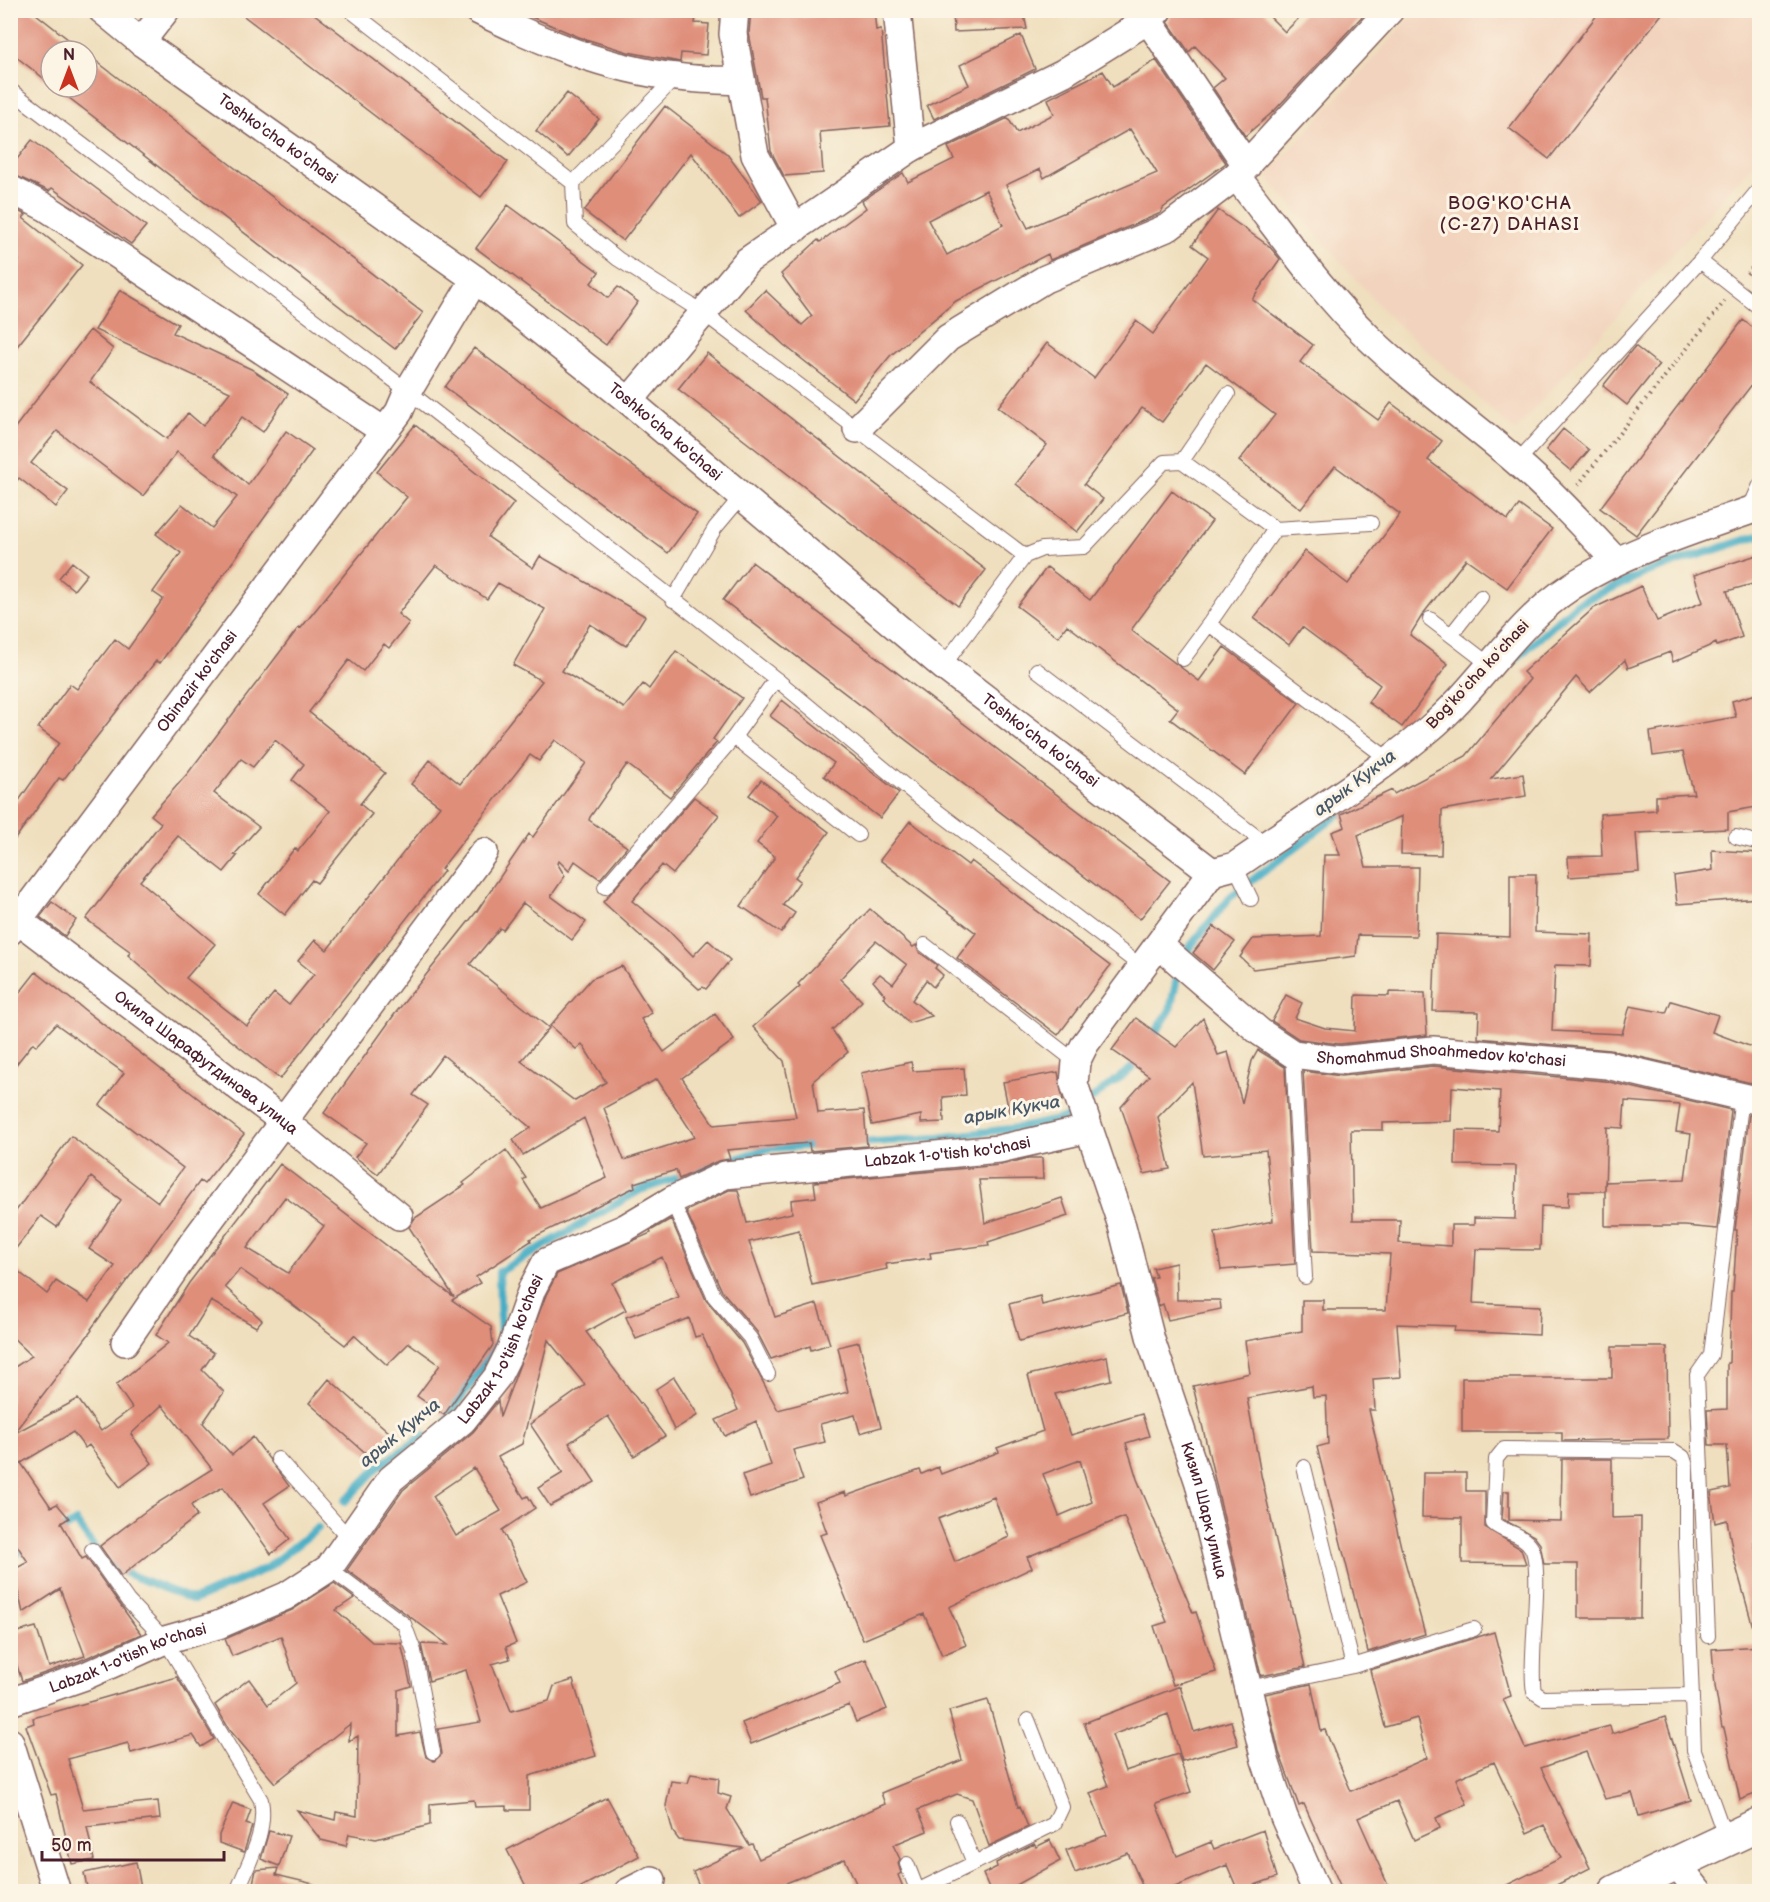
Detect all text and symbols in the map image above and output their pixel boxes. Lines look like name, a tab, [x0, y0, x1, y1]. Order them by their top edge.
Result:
north arrow	[39, 39, 99, 99]
text: N	[63, 46, 75, 65]
street label: Toshko'cha ko'chasi	[214, 90, 341, 188]
district label: BOG'KO'CHA (C-27) DAHASI	[1440, 193, 1580, 235]
street label: Toshko'cha ko'chasi	[605, 379, 726, 485]
street label: Bogʻkoʻcha koʻchasi	[1423, 617, 1533, 733]
street label: Obinazir ko'chasi	[153, 627, 241, 736]
street label: Toshko'cha ko'chasi	[978, 690, 1103, 791]
water label: арык Кукча	[1310, 745, 1400, 821]
street label: Окила Шарафутдинова улица	[110, 987, 302, 1139]
street label: Shomahmud Shoahmedov ko'chasi	[1315, 1040, 1567, 1071]
water label: арык Кукча	[962, 1091, 1062, 1129]
street label: Labzak 1-o'tish ko'chasi	[863, 1133, 1032, 1171]
street label: Labzak 1-o'tish ko'chasi	[454, 1271, 547, 1428]
water label: арык Кукча	[355, 1394, 445, 1472]
street label: Кизил Шарк улица	[1176, 1440, 1231, 1581]
street label: Labzak 1-o'tish ko'chasi	[47, 1619, 209, 1697]
scale bar	[42, 1824, 224, 1862]
text: 50 m	[51, 1835, 92, 1856]

